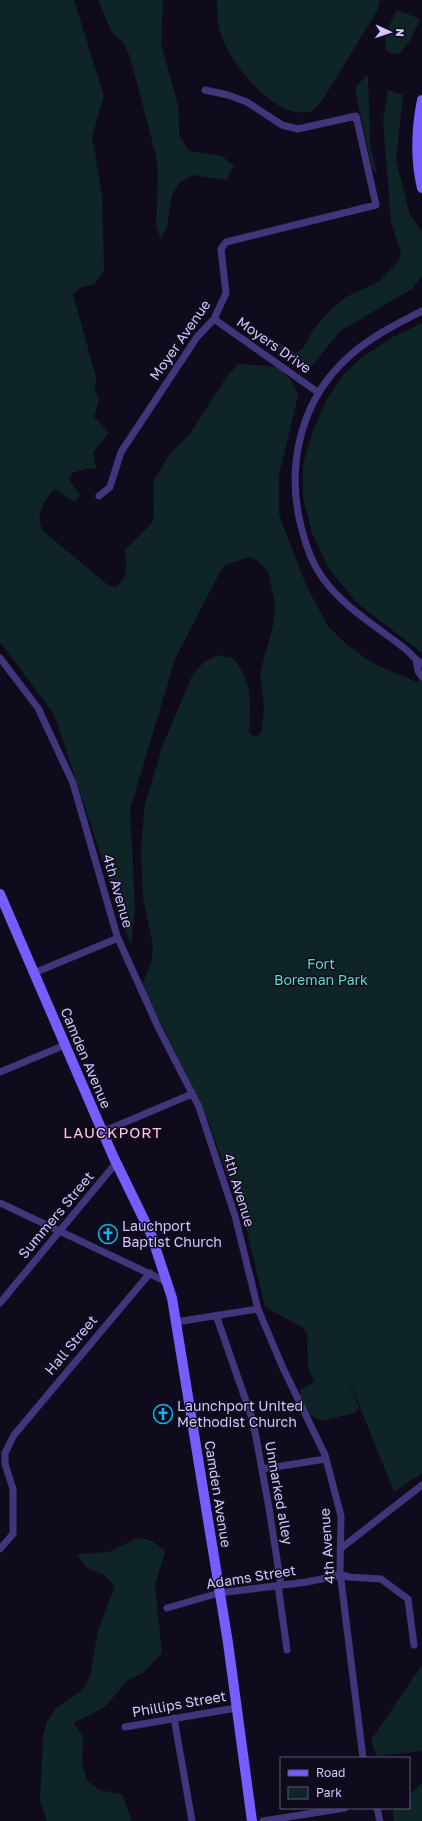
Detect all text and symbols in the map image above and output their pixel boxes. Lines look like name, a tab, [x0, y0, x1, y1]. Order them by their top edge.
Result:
north arrow	[370, 12, 410, 52]
text: N	[394, 28, 407, 37]
street label: Moyer Avenue	[146, 296, 214, 383]
street label: Moyers Drive	[234, 313, 315, 376]
street label: 4th Avenue	[100, 852, 137, 930]
park label: Fort Boreman Park	[274, 955, 368, 988]
street label: Camden Avenue	[58, 1005, 115, 1111]
district label: LAUCKPORT	[63, 1123, 163, 1141]
street label: 4th Avenue	[220, 1151, 259, 1229]
street label: Summers Street	[14, 1168, 97, 1262]
place label: Lauchport Baptist Church	[122, 1217, 222, 1250]
church icon: Lauchport Baptist Church	[97, 1223, 119, 1245]
street label: Hall Street	[41, 1311, 100, 1378]
place label: Launchport United Methodist Church	[177, 1397, 303, 1430]
church icon: Launchport United Methodist Church	[152, 1403, 174, 1425]
street label: Camden Avenue	[202, 1439, 235, 1549]
street label: Unmarked alley	[262, 1440, 297, 1546]
street label: 4th Avenue	[315, 1508, 338, 1584]
street label: Adams Street	[205, 1561, 297, 1592]
street label: Phillips Street	[131, 1687, 227, 1720]
legend	[280, 1757, 410, 1809]
text: Road	[316, 1765, 345, 1780]
text: Park	[316, 1785, 342, 1800]

